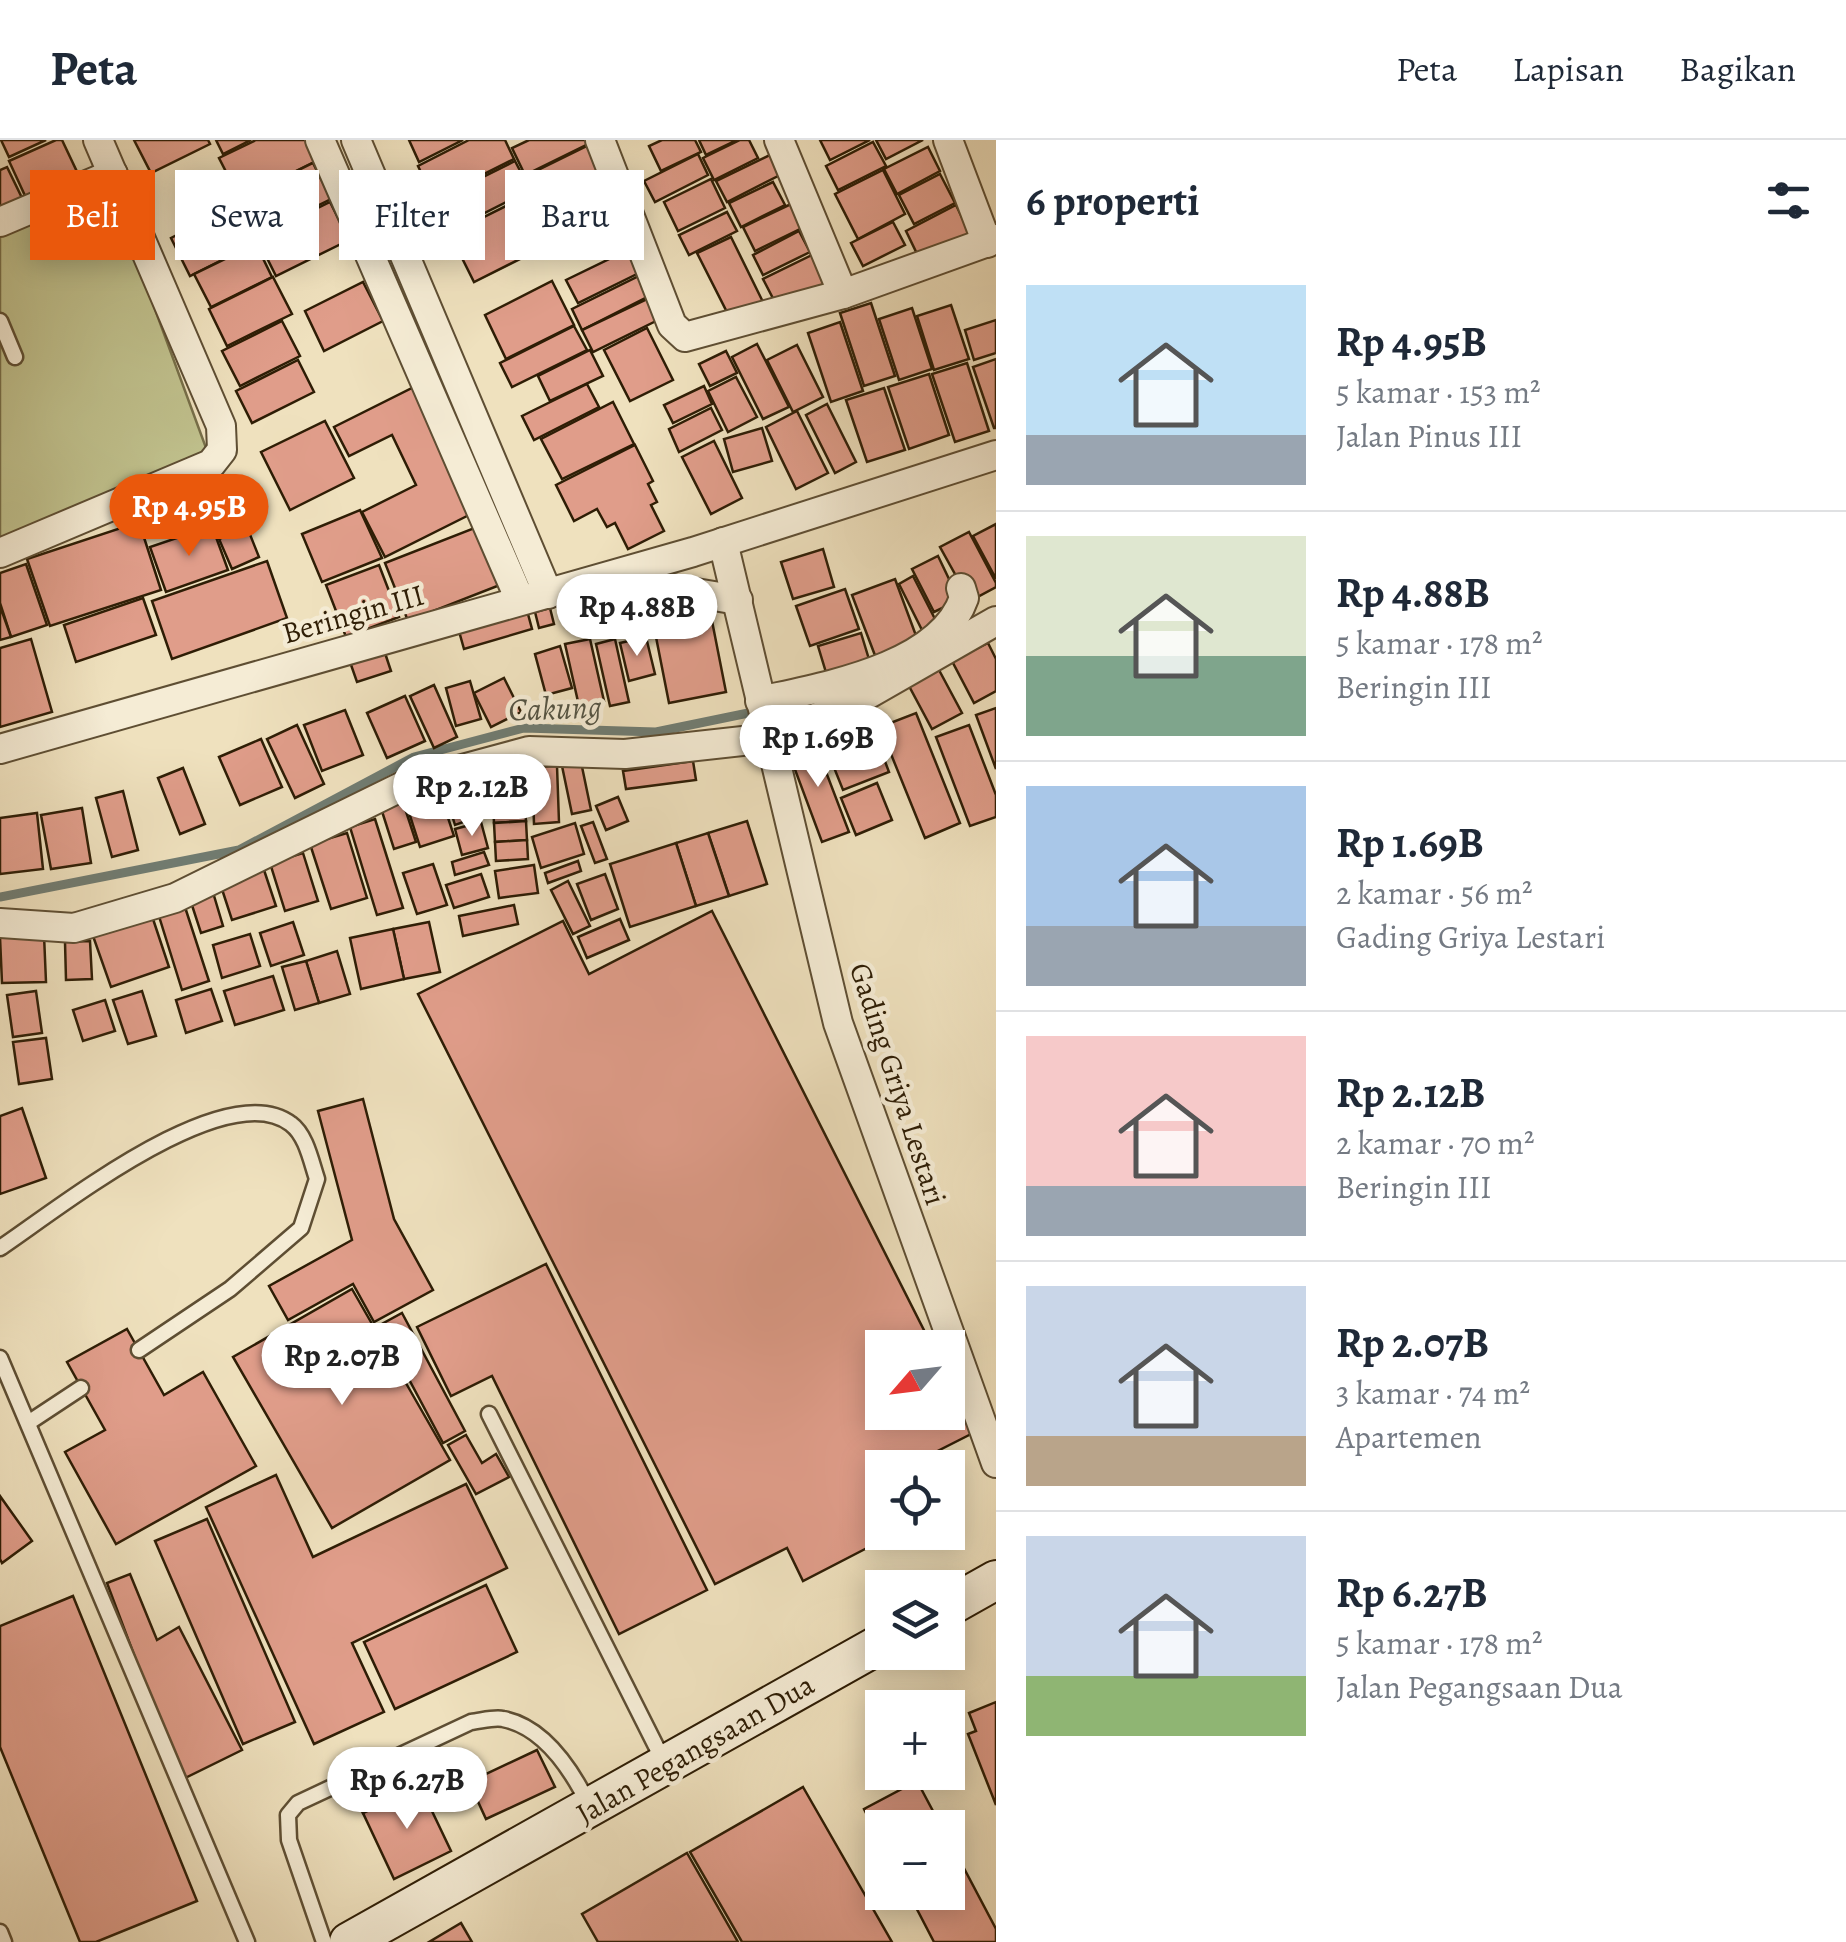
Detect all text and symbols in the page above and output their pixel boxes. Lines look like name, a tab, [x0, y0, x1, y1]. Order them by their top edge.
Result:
text: Peta	[50, 36, 137, 102]
text: Peta	[1396, 45, 1457, 93]
text: Lapisan	[1512, 45, 1624, 93]
text: Bagikan	[1679, 45, 1796, 93]
chip: Beli	[30, 170, 155, 260]
chip: Sewa	[175, 170, 319, 260]
chip: Filter	[339, 170, 485, 260]
chip: Baru	[505, 170, 644, 260]
text: 6 properti	[1026, 172, 1199, 229]
icon: filters	[1761, 173, 1816, 228]
text: Rp 4.95B	[1336, 313, 1487, 370]
icon: home	[1106, 325, 1226, 445]
text: 5 kamar · 153 m²	[1336, 370, 1541, 414]
text: Jalan Pinus III	[1336, 414, 1522, 458]
pin: Rp 4.95B	[86, 474, 292, 559]
text: Rp 4.95B	[131, 484, 247, 528]
text: Rp 4.88B	[1336, 564, 1490, 621]
pin: Rp 4.88B	[534, 574, 740, 659]
street label: Beringin III	[277, 575, 429, 653]
icon: home	[1106, 576, 1226, 696]
text: Rp 4.88B	[578, 584, 696, 628]
text: 5 kamar · 178 m²	[1336, 621, 1542, 665]
text: Beringin III	[1336, 665, 1492, 709]
water label: Cakung	[508, 684, 602, 732]
pin: Rp 1.69B	[715, 705, 921, 790]
text: Rp 1.69B	[762, 715, 874, 759]
pin: Rp 2.12B	[369, 754, 575, 839]
text: Rp 2.12B	[415, 764, 529, 808]
text: Rp 1.69B	[1336, 814, 1484, 871]
icon: home	[1106, 826, 1226, 946]
text: 2 kamar · 56 m²	[1336, 871, 1533, 915]
text: Gading Griya Lestari	[1336, 915, 1605, 959]
street label: Gading Griya Lestari	[840, 958, 956, 1210]
text: Rp 2.12B	[1336, 1064, 1485, 1121]
icon: home	[1106, 1076, 1226, 1196]
text: 2 kamar · 70 m²	[1336, 1121, 1535, 1165]
text: Beringin III	[1336, 1165, 1492, 1209]
text: Rp 2.07B	[1336, 1314, 1489, 1371]
pin: Rp 2.07B	[239, 1323, 445, 1408]
icon: home	[1106, 1326, 1226, 1446]
north arrow	[865, 1330, 965, 1430]
map controls	[865, 1330, 965, 1910]
text: Rp 2.07B	[284, 1333, 400, 1377]
text: 3 kamar · 74 m²	[1336, 1371, 1530, 1415]
text: Apartemen	[1336, 1415, 1482, 1459]
button: locate	[865, 1450, 965, 1550]
text: Rp 6.27B	[1336, 1564, 1488, 1621]
button: layers	[865, 1570, 965, 1670]
icon: home	[1106, 1576, 1226, 1696]
text: 5 kamar · 178 m²	[1336, 1621, 1542, 1665]
street label: Jalan Pegangsaan Dua	[569, 1665, 821, 1833]
text: Jalan Pegangsaan Dua	[1336, 1665, 1623, 1709]
button: +	[865, 1690, 965, 1790]
pin: Rp 6.27B	[304, 1747, 510, 1832]
text: Rp 6.27B	[349, 1757, 465, 1801]
button: −	[865, 1810, 965, 1910]

